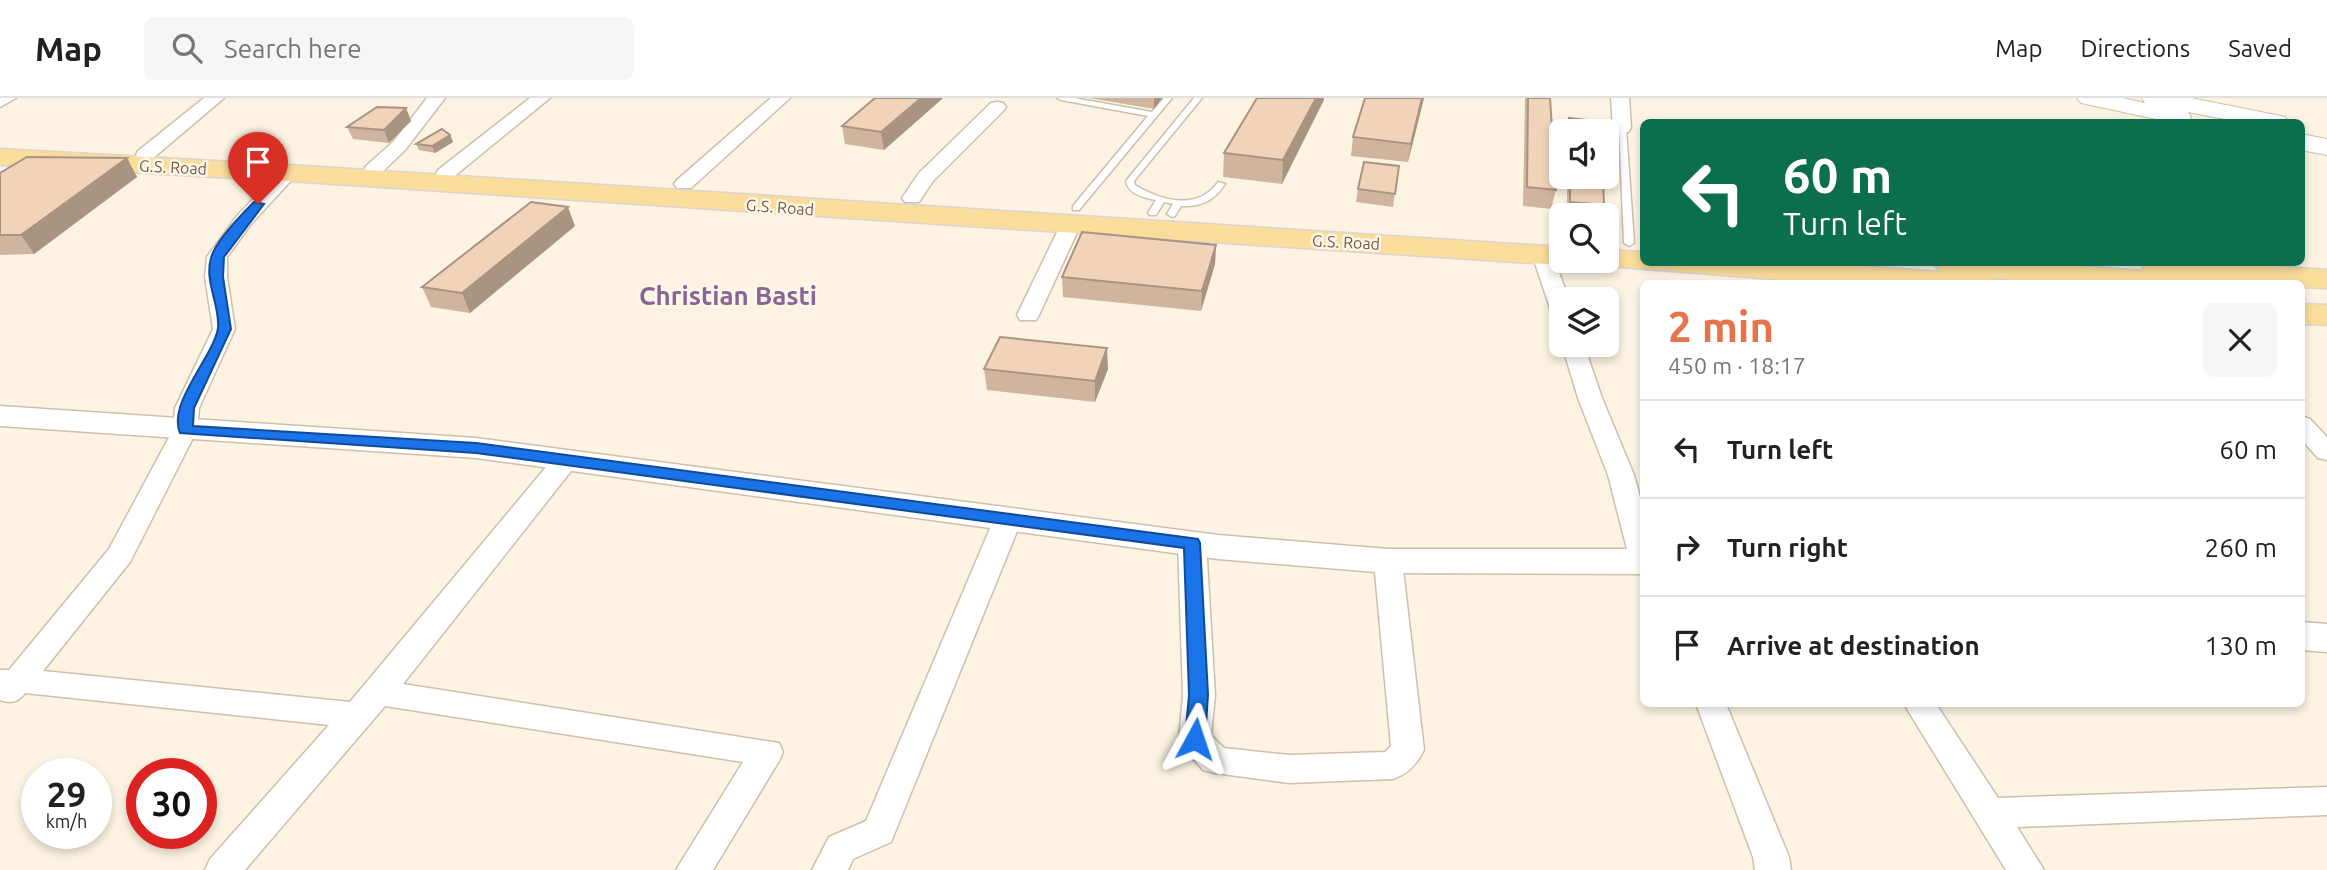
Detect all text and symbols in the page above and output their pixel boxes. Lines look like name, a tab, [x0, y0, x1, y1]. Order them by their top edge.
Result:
search box	[144, 17, 634, 80]
icon: search	[168, 29, 206, 67]
text: Map	[35, 30, 102, 67]
text: Search here	[224, 34, 362, 63]
text: Map	[1995, 35, 2042, 62]
text: Directions	[2080, 35, 2190, 62]
text: Saved	[2228, 35, 2292, 62]
map controls	[1549, 119, 1619, 357]
button: sound	[1549, 119, 1619, 189]
pin	[228, 132, 288, 204]
icon: arrive	[239, 143, 277, 181]
icon: left	[1668, 147, 1759, 238]
text: 60 m	[1783, 147, 1892, 202]
street label: G.S. Road	[138, 156, 208, 178]
street label: G.S. Road	[745, 196, 815, 218]
button: search	[1549, 203, 1619, 273]
text: Turn left	[1783, 205, 1907, 241]
street label: G.S. Road	[1311, 231, 1381, 253]
district label: Christian Basti	[639, 281, 817, 310]
button: layers	[1549, 287, 1619, 357]
text: 2 min	[1668, 303, 1774, 350]
button: close	[2203, 303, 2277, 377]
text: 450 m · 18:17	[1668, 353, 1806, 378]
icon: left	[1668, 430, 1706, 468]
text: Turn left	[1727, 435, 1833, 464]
text: 60 m	[2219, 435, 2277, 464]
icon: right	[1668, 528, 1706, 566]
text: Turn right	[1727, 533, 1848, 562]
text: 260 m	[2205, 533, 2277, 562]
icon: arrive	[1668, 626, 1706, 664]
text: Arrive at destination	[1727, 631, 1980, 660]
text: 130 m	[2205, 631, 2277, 660]
position arrow	[1158, 702, 1232, 776]
speed limit sign: 30	[126, 758, 217, 849]
text: 29	[47, 774, 86, 814]
text: km/h	[46, 811, 87, 831]

